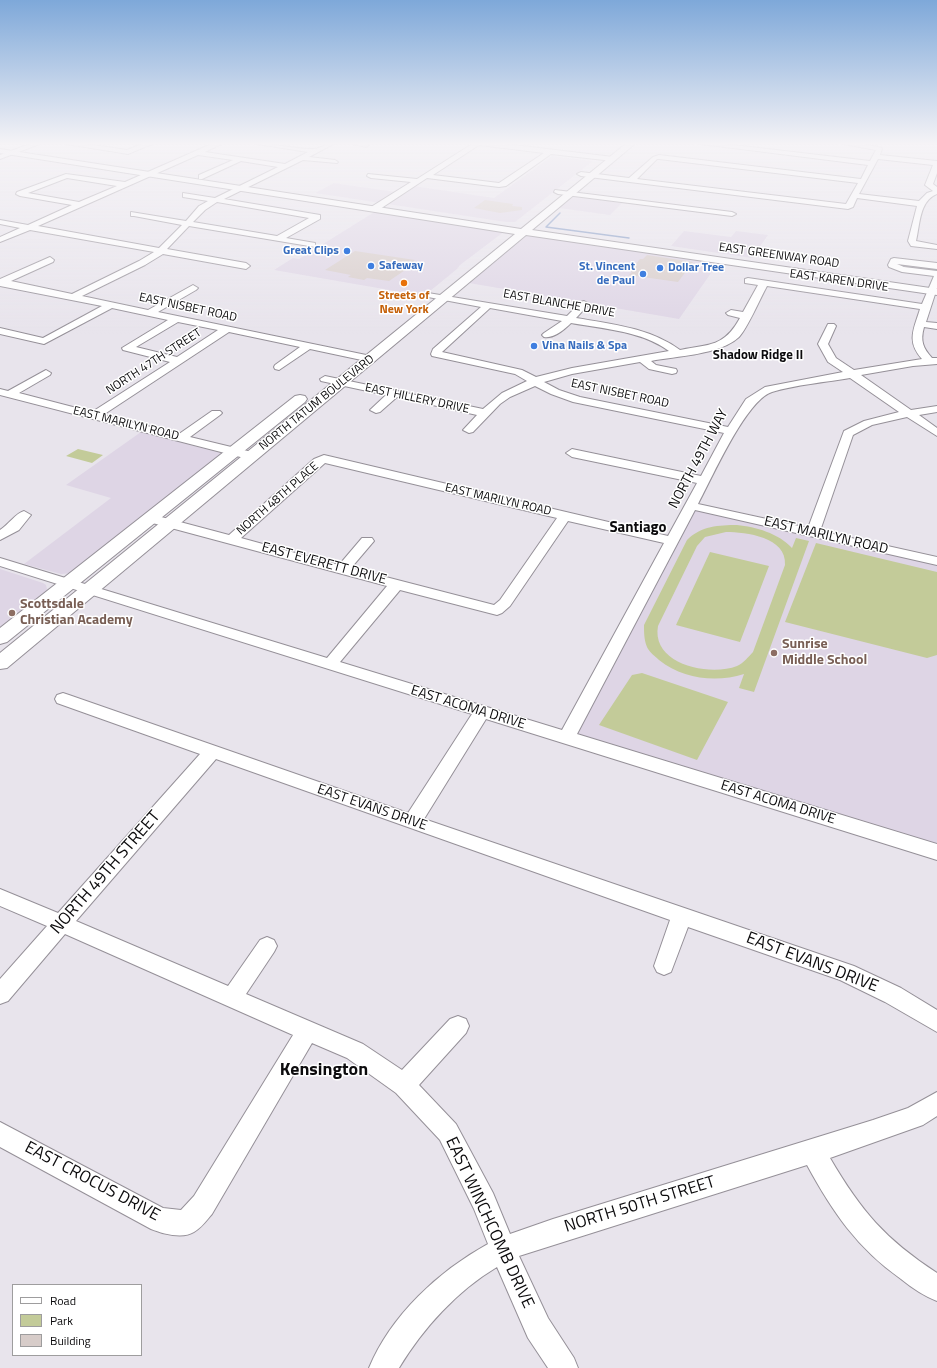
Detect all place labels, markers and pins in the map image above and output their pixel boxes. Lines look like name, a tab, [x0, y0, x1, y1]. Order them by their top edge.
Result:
place label: Great Clips	[283, 244, 339, 258]
marker: Great Clips	[342, 246, 352, 256]
place label: Safeway	[379, 259, 423, 273]
place label: St. Vincent de Paul	[579, 260, 635, 288]
marker: Safeway	[366, 261, 376, 271]
place label: Dollar Tree	[668, 261, 724, 275]
marker: Dollar Tree	[655, 263, 665, 273]
marker: St. Vincent de Paul	[638, 269, 648, 279]
marker: Streets of New York	[399, 278, 409, 288]
place label: Streets of New York	[379, 289, 429, 317]
place label: Vina Nails & Spa	[542, 339, 627, 353]
marker: Vina Nails & Spa	[529, 341, 539, 351]
place label: Scottsdale Christian Academy	[20, 597, 133, 630]
marker: Scottsdale Christian Academy	[7, 608, 17, 618]
place label: Sunrise Middle School	[782, 637, 867, 670]
marker: Sunrise Middle School	[769, 648, 779, 658]

